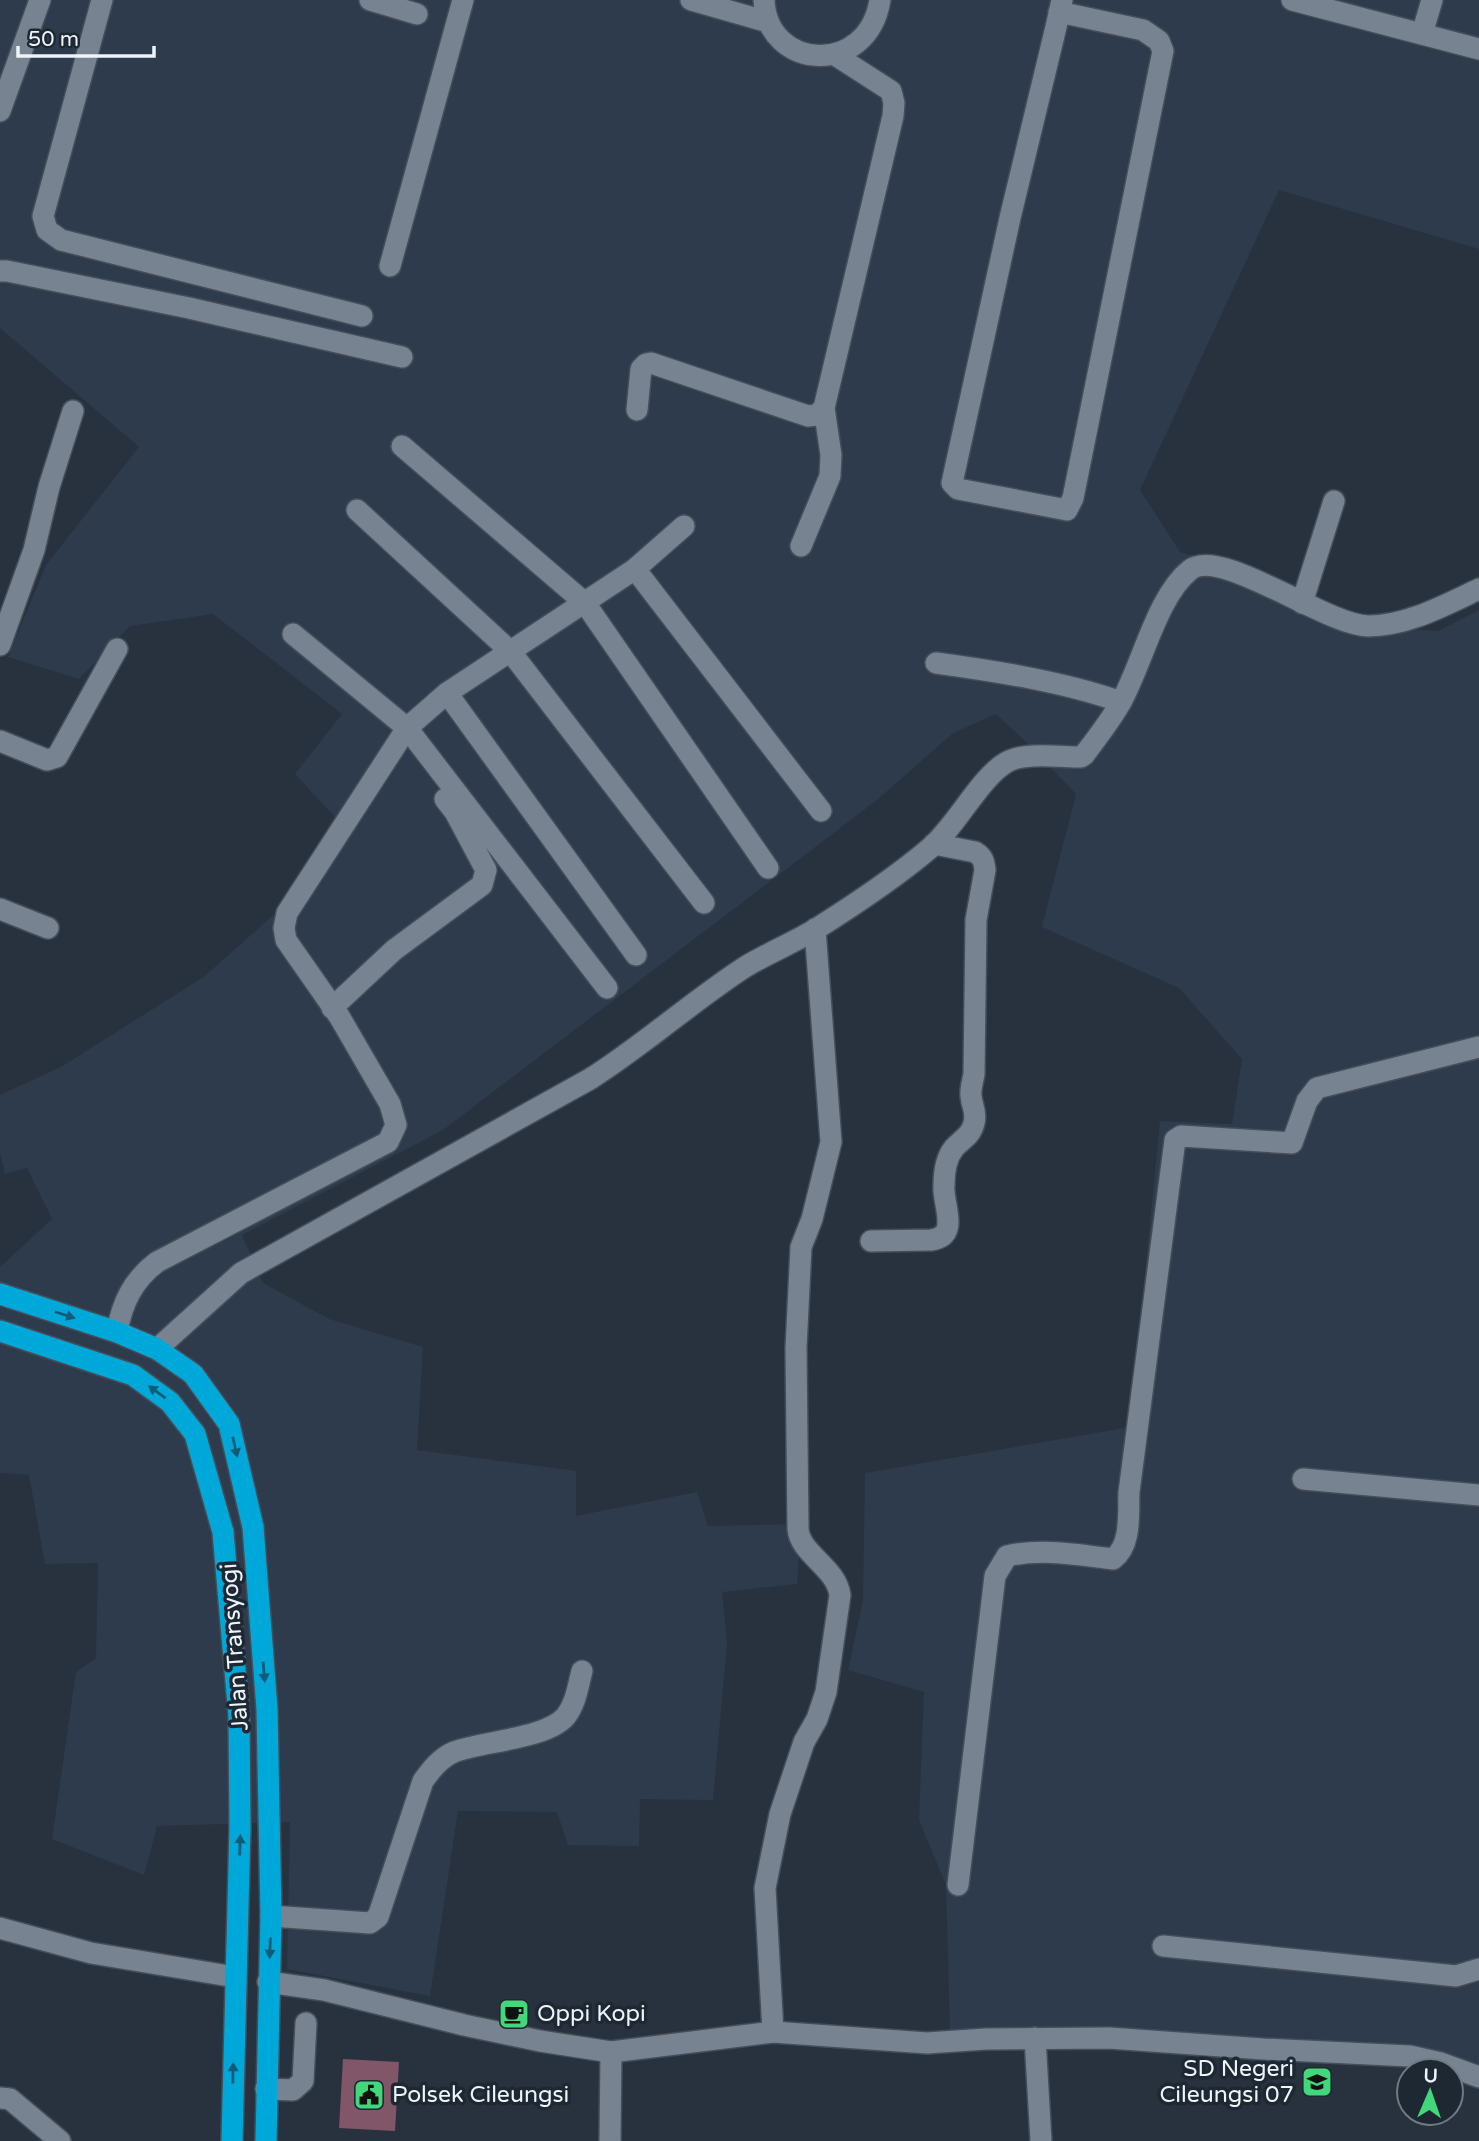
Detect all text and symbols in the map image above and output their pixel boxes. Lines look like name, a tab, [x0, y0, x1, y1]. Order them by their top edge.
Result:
scale bar	[18, 14, 154, 58]
text: 50 m	[28, 27, 79, 52]
one-way arrow	[55, 1310, 76, 1321]
one-way arrow	[148, 1386, 166, 1400]
one-way arrow	[229, 1436, 240, 1458]
street label: Jalan Transyogi	[215, 1562, 255, 1732]
one-way arrow	[259, 1661, 270, 1683]
one-way arrow	[234, 1834, 245, 1856]
one-way arrow	[264, 1938, 275, 1960]
cafe icon: Oppi Kopi	[497, 1997, 531, 2031]
place label: Oppi Kopi	[537, 2000, 646, 2028]
place label: SD Negeri Cileungsi 07	[1159, 2055, 1294, 2109]
north arrow	[1395, 2057, 1465, 2127]
one-way arrow	[228, 2062, 239, 2084]
school or university icon: SD Negeri Cileungsi 07	[1300, 2065, 1334, 2099]
text: U	[1423, 2065, 1438, 2087]
public building icon: Polsek Cileungsi	[352, 2078, 386, 2112]
place label: Polsek Cileungsi	[392, 2081, 569, 2109]

